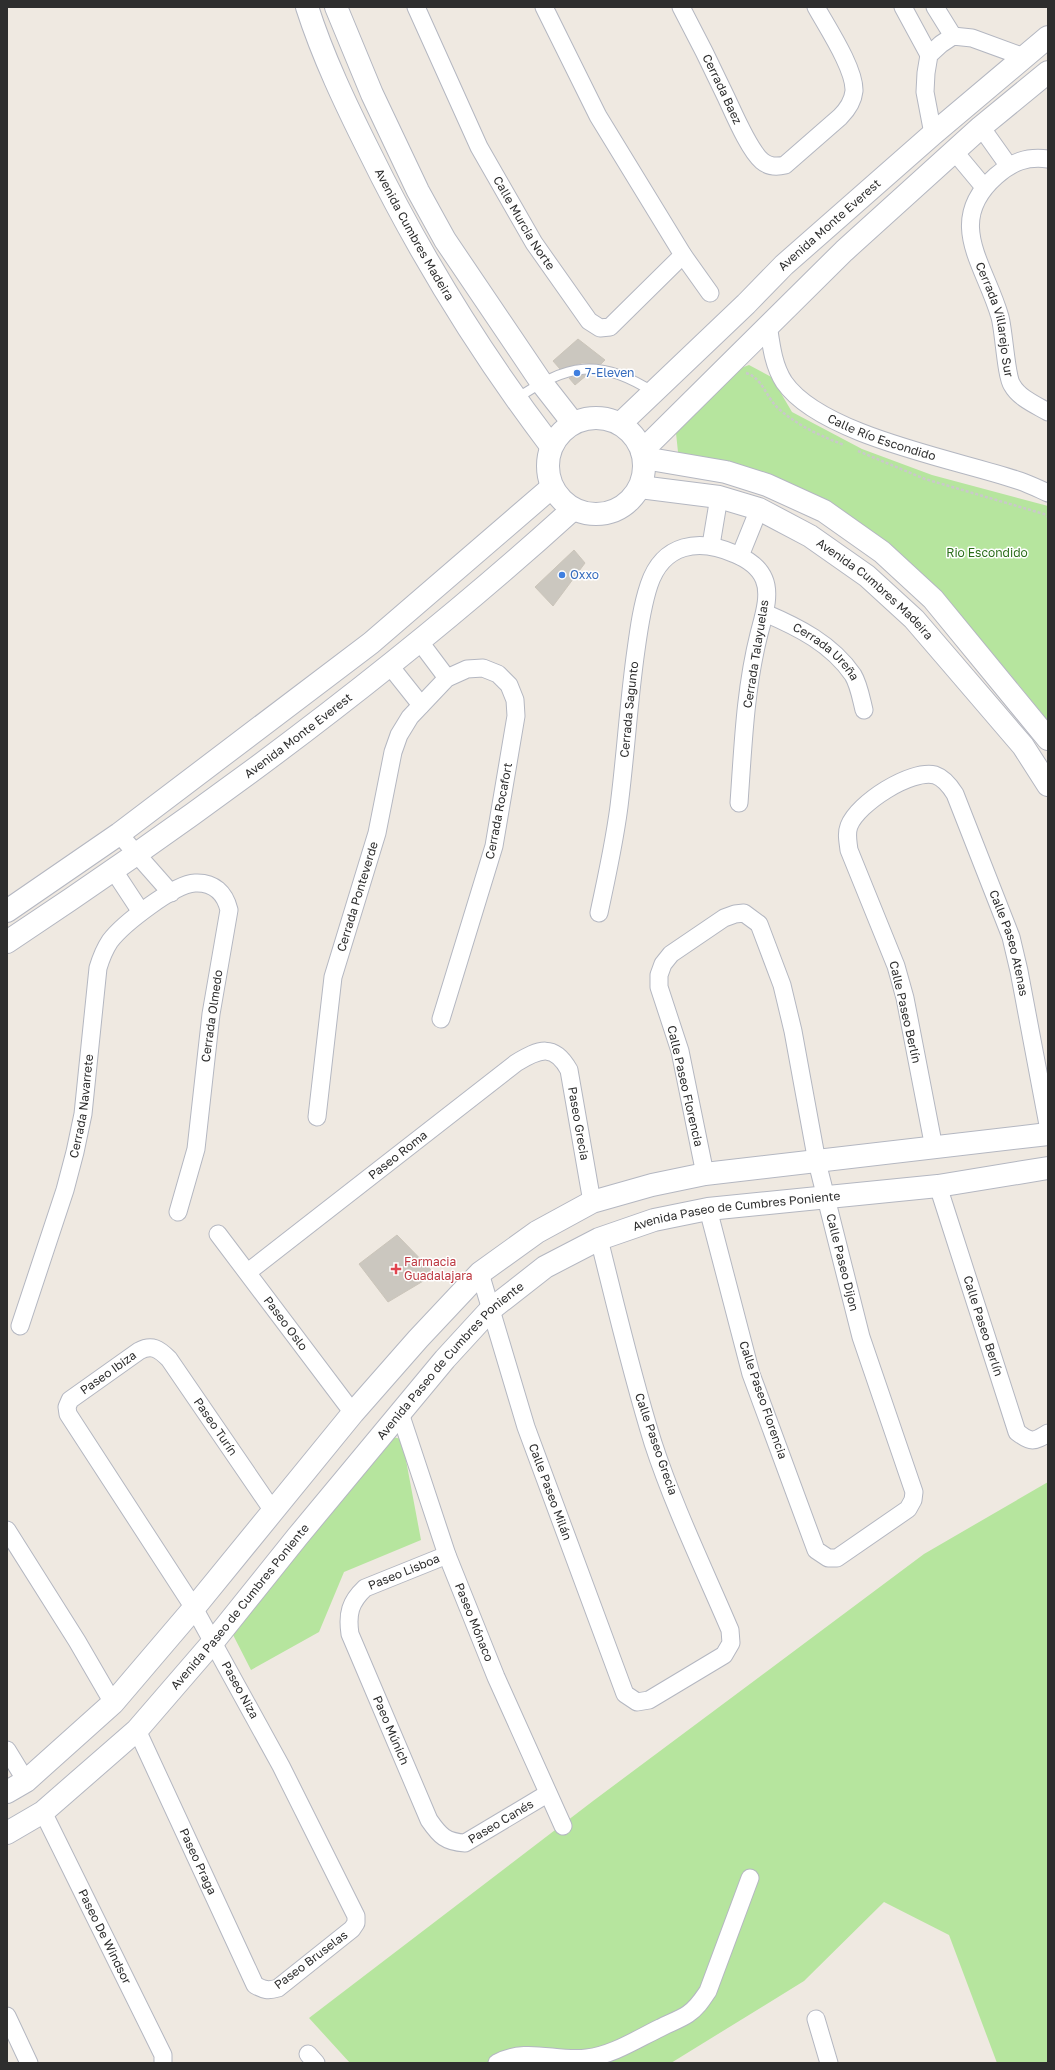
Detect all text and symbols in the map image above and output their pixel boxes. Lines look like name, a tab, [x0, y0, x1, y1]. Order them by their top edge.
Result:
street label: Cerrada Baez	[699, 51, 746, 127]
street label: Avenida Cumbres Madeira	[372, 166, 458, 303]
street label: Calle Murcia Norte	[490, 173, 559, 273]
street label: Avenida Monte Everest	[775, 175, 884, 274]
street label: Cerrada Villarejo Sur	[972, 260, 1017, 379]
place label: 7-Eleven	[585, 365, 635, 380]
marker: 7-Eleven	[572, 368, 582, 378]
street label: Calle Río Escondido	[825, 410, 938, 463]
street label: Avenida Cumbres Madeira	[814, 535, 936, 643]
park label: Rio Escondido	[946, 545, 1028, 560]
place label: Oxxo	[570, 567, 599, 582]
marker: Oxxo	[557, 570, 567, 580]
street label: Cerrada Talayuelas	[740, 599, 771, 709]
street label: Cerrada Ureña	[790, 619, 863, 683]
street label: Cerrada Sagunto	[616, 660, 641, 758]
street label: Avenida Monte Everest	[241, 690, 355, 781]
street label: Cerrada Rocafort	[482, 761, 515, 860]
street label: Cerrada Ponteverde	[333, 839, 381, 953]
street label: Calle Paseo Atenas	[986, 888, 1032, 997]
street label: Calle Paseo Berlín	[886, 959, 925, 1065]
street label: Cerrada Olmedo	[198, 969, 225, 1063]
street label: Calle Paseo Florencia	[664, 1024, 707, 1148]
street label: Cerrada Navarrete	[66, 1053, 96, 1160]
street label: Paseo Grecia	[565, 1085, 593, 1162]
street label: Paseo Roma	[365, 1127, 430, 1182]
street label: Avenida Paseo de Cumbres Poniente	[631, 1188, 841, 1234]
street label: Calle Paseo Dijon	[823, 1212, 862, 1313]
place label: Farmacia Guadalajara	[404, 1254, 473, 1283]
marker: Farmacia Guadalajara	[391, 1264, 401, 1274]
street label: Calle Paseo Berlín	[960, 1274, 1007, 1378]
street label: Avenida Paseo de Cumbres Poniente	[373, 1279, 526, 1442]
street label: Paseo Oslo	[260, 1293, 311, 1353]
street label: Calle Paseo Florencia	[736, 1339, 791, 1461]
street label: Paseo Ibiza	[77, 1347, 139, 1397]
street label: Calle Paseo Grecia	[632, 1391, 681, 1497]
street label: Paseo Turín	[191, 1395, 241, 1458]
street label: Calle Paseo Milán	[526, 1441, 575, 1542]
street label: Avenida Paseo de Cumbres Poniente	[167, 1521, 312, 1693]
street label: Paseo Lisboa	[366, 1550, 442, 1593]
street label: Paseo Mónaco	[452, 1580, 497, 1664]
street label: Paseo Niza	[219, 1658, 262, 1721]
street label: Paeo Múnich	[370, 1693, 413, 1767]
street label: Paseo Canés	[465, 1796, 536, 1847]
street label: Paseo Praga	[177, 1826, 220, 1897]
street label: Paseo De Windsor	[75, 1886, 135, 1987]
street label: Paseo Bruselas	[271, 1927, 350, 1992]

